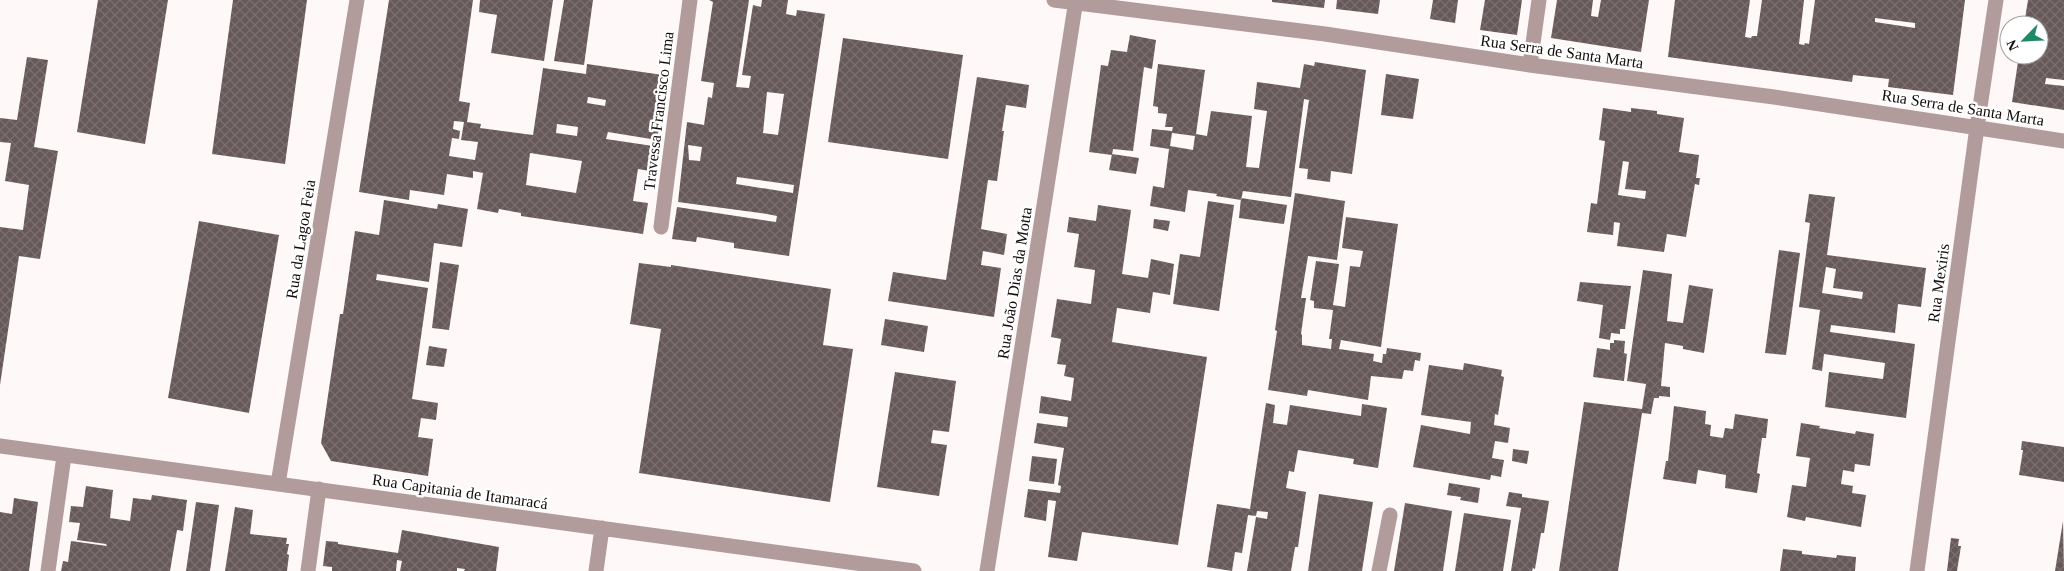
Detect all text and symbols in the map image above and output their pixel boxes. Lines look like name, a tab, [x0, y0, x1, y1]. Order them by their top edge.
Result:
north arrow	[1999, 15, 2049, 65]
street label: Travessa Francisco Lima	[640, 30, 677, 192]
street label: Rua Serra de Santa Marta	[1479, 32, 1645, 71]
text: N	[2004, 37, 2021, 53]
street label: Rua Serra de Santa Marta	[1880, 86, 2045, 129]
street label: Rua da Lagoa Feia	[283, 178, 319, 300]
street label: Rua João Dias da Motta	[994, 206, 1035, 360]
street label: Rua Mexiris	[1925, 243, 1952, 324]
street label: Rua Capitania de Itamaracá	[371, 471, 549, 513]

